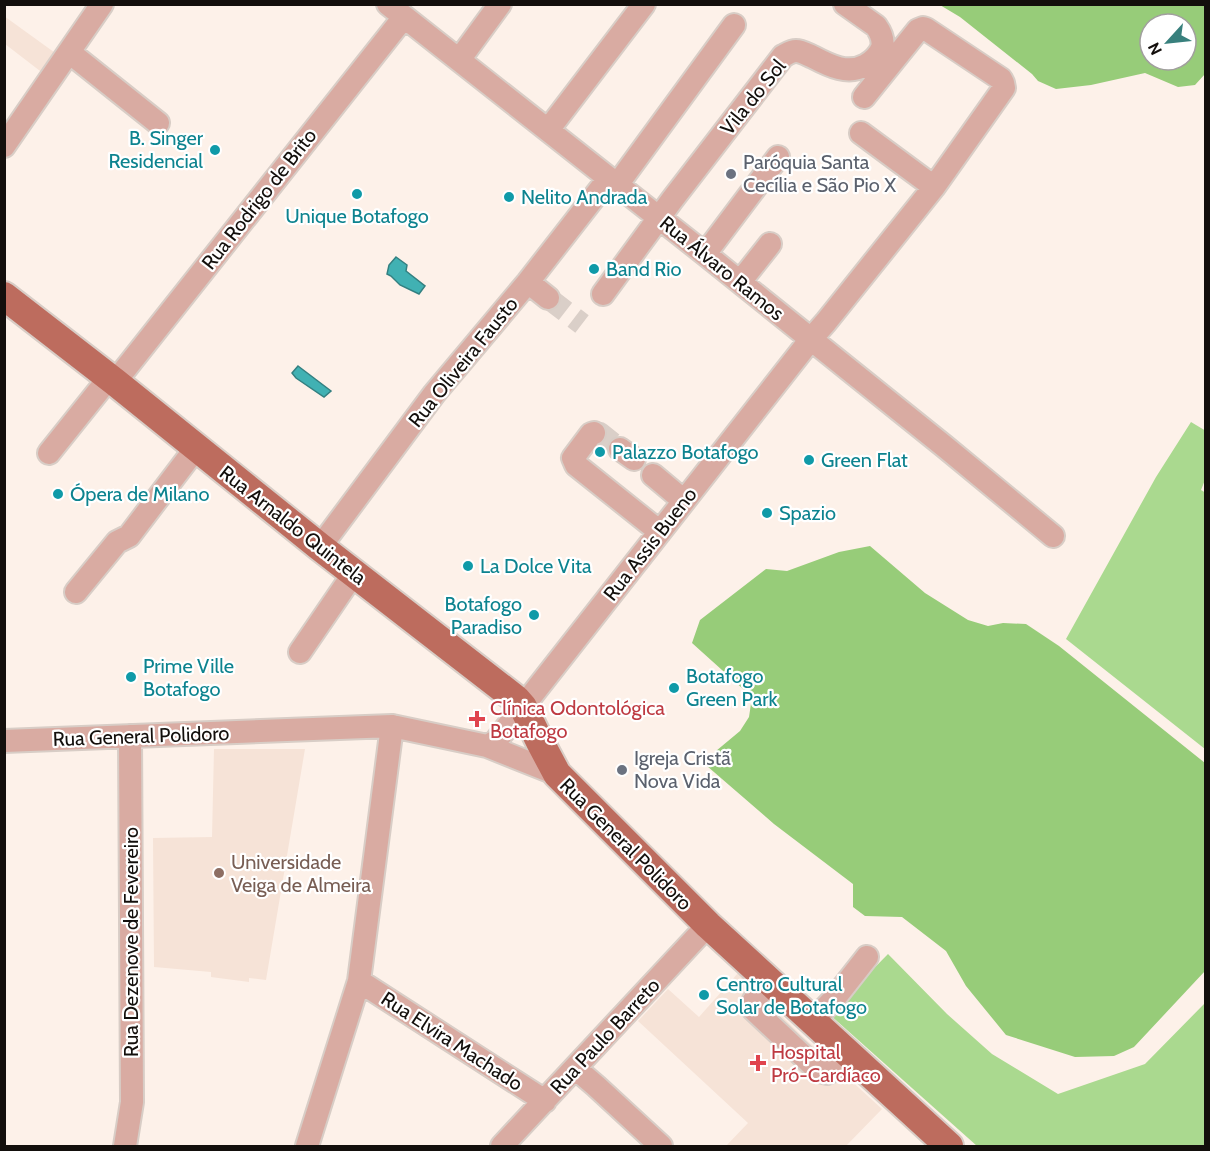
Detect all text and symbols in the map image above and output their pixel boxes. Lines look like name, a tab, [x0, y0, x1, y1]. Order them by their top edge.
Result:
north arrow	[1138, 12, 1198, 72]
text: N	[1144, 39, 1166, 58]
street label: Vila do Sol	[715, 54, 791, 140]
street label: Rua Rodrigo de Brito	[197, 124, 321, 274]
place label: B. Singer Residencial	[108, 126, 204, 173]
marker: B. Singer Residencial	[208, 143, 222, 157]
place label: Paróquia Santa Cecília e São Pio X	[743, 150, 896, 197]
marker: Paróquia Santa Cecília e São Pio X	[724, 167, 738, 181]
place label: Nelito Andrada	[521, 185, 648, 209]
marker: Unique Botafogo	[350, 187, 364, 201]
marker: Nelito Andrada	[502, 190, 516, 204]
place label: Unique Botafogo	[285, 204, 429, 228]
street label: Rua Álvaro Ramos	[655, 211, 789, 325]
place label: Band Rio	[606, 257, 681, 281]
marker: Band Rio	[587, 262, 601, 276]
street label: Rua Oliveira Fausto	[403, 292, 523, 432]
place label: Palazzo Botafogo	[612, 440, 759, 464]
marker: Palazzo Botafogo	[593, 445, 607, 459]
place label: Green Flat	[821, 448, 908, 472]
marker: Green Flat	[802, 453, 816, 467]
street label: Rua Arnaldo Quintela	[215, 460, 371, 590]
place label: Ópera de Milano	[70, 482, 210, 506]
street label: Rua Assis Bueno	[598, 483, 702, 605]
marker: Ópera de Milano	[51, 487, 65, 501]
place label: Spazio	[779, 501, 836, 525]
marker: Spazio	[760, 506, 774, 520]
place label: La Dolce Vita	[480, 554, 592, 578]
marker: La Dolce Vita	[461, 559, 475, 573]
place label: Botafogo Paradiso	[445, 592, 522, 639]
marker: Botafogo Paradiso	[527, 608, 541, 622]
place label: Prime Ville Botafogo	[143, 654, 234, 701]
place label: Botafogo Green Park	[686, 664, 778, 711]
marker: Prime Ville Botafogo	[124, 670, 138, 684]
marker: Botafogo Green Park	[667, 681, 681, 695]
place label: Clínica Odontológica Botafogo	[490, 696, 665, 743]
marker: Clínica Odontológica Botafogo	[468, 710, 486, 728]
street label: Rua General Polidoro	[52, 721, 230, 751]
place label: Igreja Cristã Nova Vida	[634, 746, 731, 793]
marker: Igreja Cristã Nova Vida	[615, 763, 629, 777]
street label: Rua General Polidoro	[555, 773, 697, 915]
street label: Rua Dezenove de Fevereiro	[119, 827, 143, 1057]
place label: Universidade Veiga de Almeira	[231, 850, 371, 897]
marker: Universidade Veiga de Almeira	[212, 866, 226, 880]
place label: Centro Cultural Solar de Botafogo	[716, 972, 867, 1019]
street label: Rua Paulo Barreto	[545, 973, 665, 1099]
street label: Rua Elvira Machado	[377, 986, 527, 1096]
marker: Centro Cultural Solar de Botafogo	[697, 988, 711, 1002]
place label: Hospital Pró-Cardíaco	[771, 1040, 881, 1087]
marker: Hospital Pró-Cardíaco	[749, 1054, 767, 1072]

